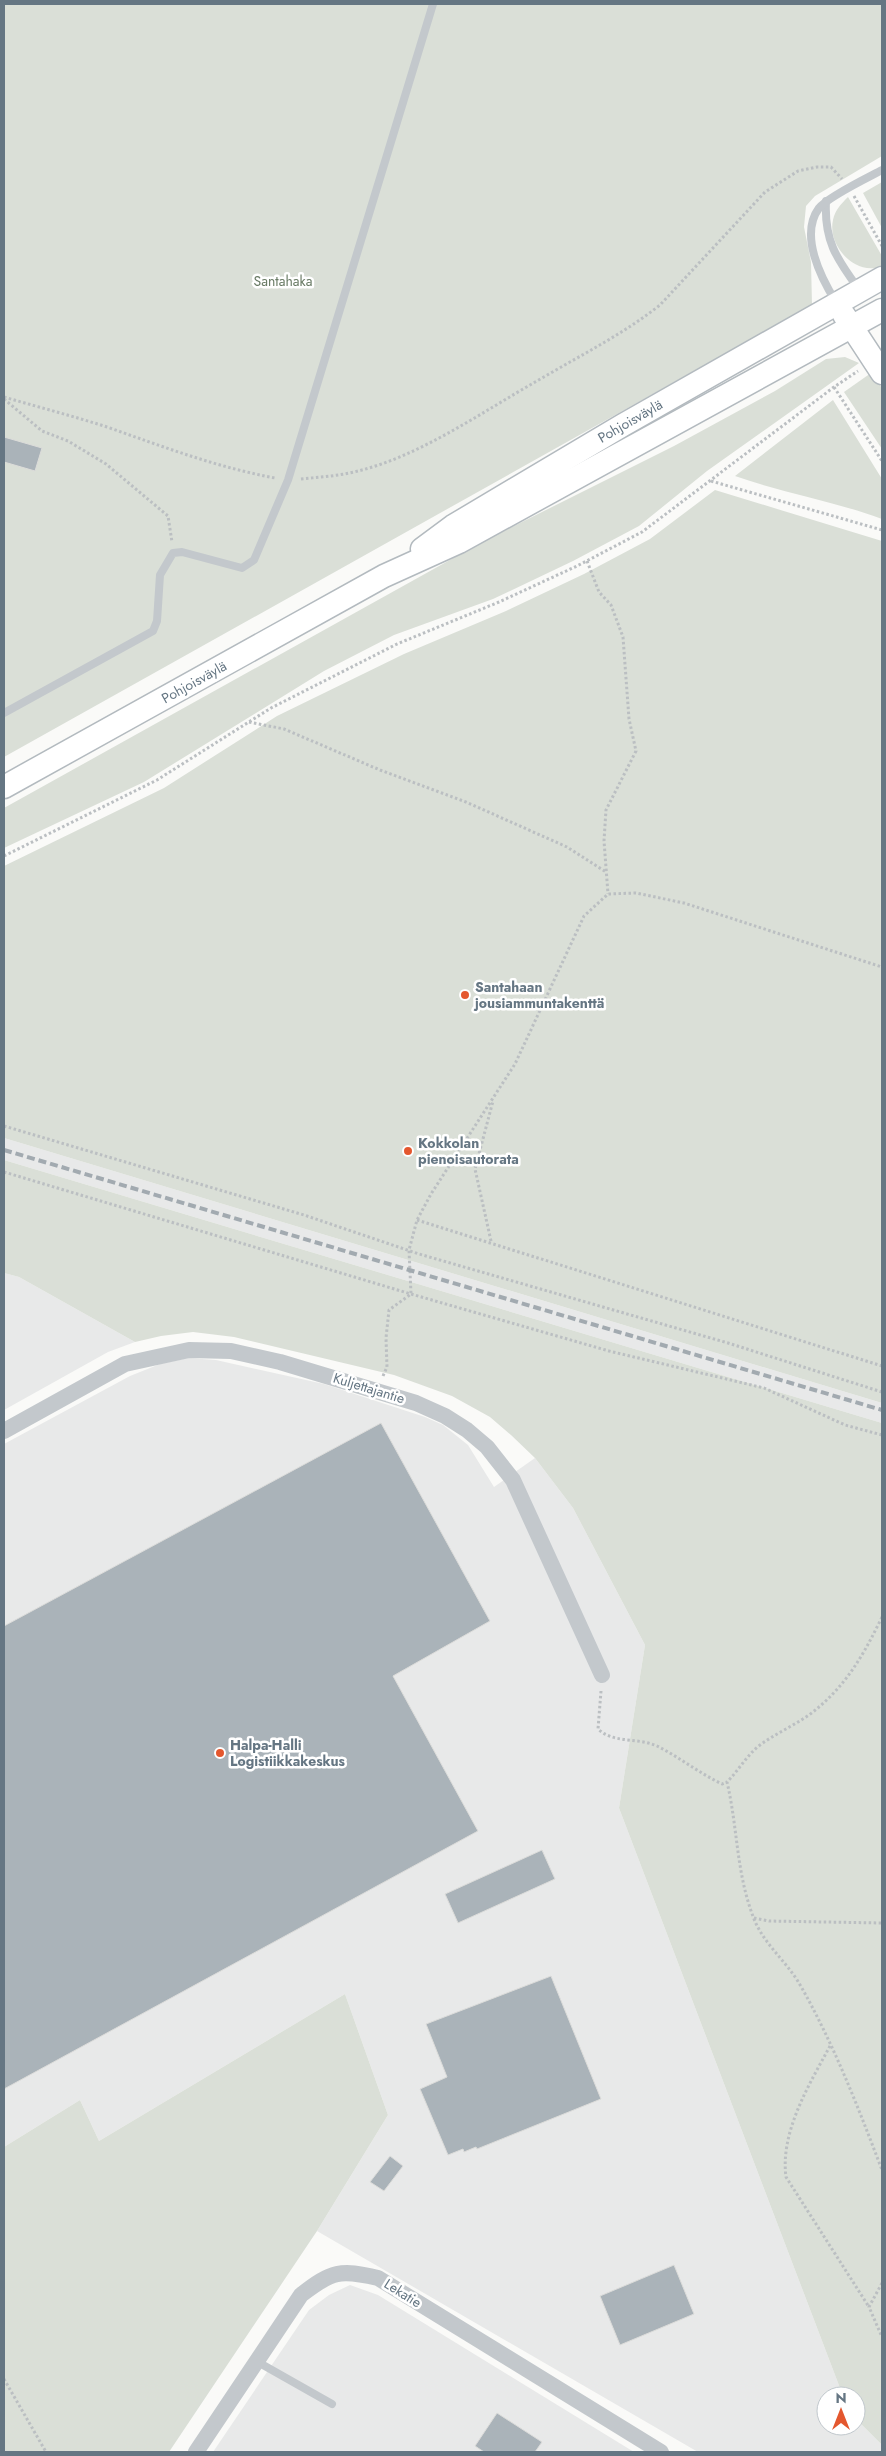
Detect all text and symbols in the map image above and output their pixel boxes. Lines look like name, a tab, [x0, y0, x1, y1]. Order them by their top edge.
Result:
park label: Santahaka	[254, 271, 312, 291]
street label: Pohjoisväylä	[594, 394, 666, 448]
street label: Pohjoisväylä	[158, 656, 230, 708]
place label: Santahaan jousiammuntakenttä	[473, 977, 604, 1013]
marker: Santahaan jousiammuntakenttä	[459, 989, 471, 1001]
place label: Kokkolan pienoisautorata	[418, 1133, 519, 1169]
marker: Kokkolan pienoisautorata	[402, 1145, 414, 1157]
street label: Kuljettajantie	[331, 1368, 407, 1408]
place label: Halpa-Halli Logistiikkakeskus	[230, 1735, 346, 1771]
marker: Halpa-Halli Logistiikkakeskus	[214, 1747, 226, 1759]
street label: Lekatie	[380, 2274, 426, 2312]
north arrow	[816, 2386, 866, 2436]
text: N	[835, 2388, 847, 2408]

